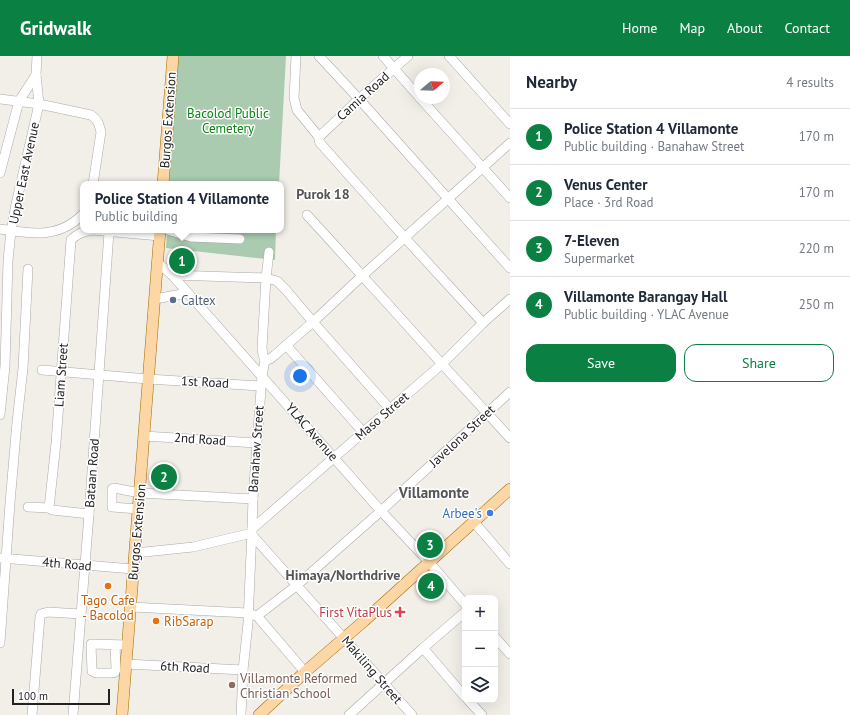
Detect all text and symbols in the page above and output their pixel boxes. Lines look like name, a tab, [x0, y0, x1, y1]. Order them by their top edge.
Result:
text: Gridwalk	[20, 16, 92, 40]
text: Home	[622, 19, 657, 37]
text: Map	[679, 19, 705, 37]
text: About	[727, 19, 763, 37]
text: Contact	[785, 19, 830, 37]
street label: Camia Road	[333, 68, 393, 124]
north arrow	[414, 68, 450, 104]
street label: Burgos Extension	[156, 71, 180, 169]
text: Nearby	[526, 71, 577, 93]
text: 4 results	[786, 74, 834, 91]
park label: Bacolod Public Cemetery	[187, 105, 269, 137]
text: Police Station 4 Villamonte	[564, 119, 738, 138]
street label: Upper East Avenue	[5, 120, 43, 226]
text: 1	[535, 128, 543, 145]
text: 170 m	[799, 128, 834, 145]
text: Public building · Banahaw Street	[564, 138, 745, 155]
text: Venus Center	[564, 175, 647, 194]
popup	[80, 181, 284, 233]
text: 2	[535, 184, 543, 201]
text: 170 m	[799, 184, 834, 201]
district label: Purok 18	[296, 185, 350, 203]
text: Police Station 4 Villamonte	[95, 189, 269, 208]
text: Place · 3rd Road	[564, 194, 654, 211]
text: Public building	[95, 208, 178, 225]
text: 7-Eleven	[564, 231, 619, 250]
text: 3	[535, 240, 543, 257]
text: 220 m	[799, 240, 834, 257]
pin: 1	[169, 246, 195, 276]
text: Supermarket	[564, 250, 634, 267]
text: Villamonte Barangay Hall	[564, 287, 727, 306]
place label: Caltex	[181, 292, 216, 309]
marker: Caltex	[168, 295, 178, 305]
text: 4	[535, 296, 543, 313]
text: 250 m	[799, 296, 834, 313]
text: Public building · YLAC Avenue	[564, 306, 729, 323]
street label: Liam Street	[50, 342, 72, 407]
button: Save	[526, 344, 676, 382]
button: Share	[684, 344, 834, 382]
your location	[290, 366, 310, 386]
street label: 1st Road	[181, 372, 229, 392]
street label: Maso Street	[352, 388, 413, 444]
street label: YLAC Avenue	[282, 399, 342, 465]
street label: Javelona Street	[425, 401, 499, 472]
street label: Banahaw Street	[244, 404, 268, 493]
street label: 2nd Road	[173, 429, 227, 449]
street label: Bataan Road	[81, 438, 103, 508]
pin: 2	[151, 462, 177, 492]
street label: Burgos Extension	[124, 483, 150, 581]
district label: Villamonte	[398, 483, 470, 502]
place label: Arbee's	[443, 505, 482, 522]
marker: Arbee's	[485, 508, 495, 518]
pin: 3	[417, 530, 443, 560]
street label: 4th Road	[42, 553, 92, 575]
district label: Himaya/Northdrive	[286, 566, 400, 584]
pin: 4	[418, 571, 444, 601]
marker: Tago Cafe - Bacolod	[103, 581, 113, 591]
place label: Tago Cafe - Bacolod	[81, 592, 135, 624]
map controls	[462, 595, 498, 703]
button: +	[462, 595, 498, 631]
place label: First VitaPlus	[319, 604, 392, 621]
marker: First VitaPlus	[395, 607, 405, 617]
place label: RibSarap	[164, 613, 214, 630]
marker: RibSarap	[151, 616, 161, 626]
button: −	[462, 631, 498, 667]
street label: Makiling Street	[338, 633, 407, 708]
street label: 6th Road	[160, 657, 210, 677]
button: layers	[462, 667, 498, 703]
place label: Villamonte Reformed Christian School	[239, 670, 357, 702]
marker: Villamonte Reformed Christian School	[227, 680, 237, 690]
scale bar	[12, 687, 110, 706]
text: 100 m	[18, 689, 48, 703]

